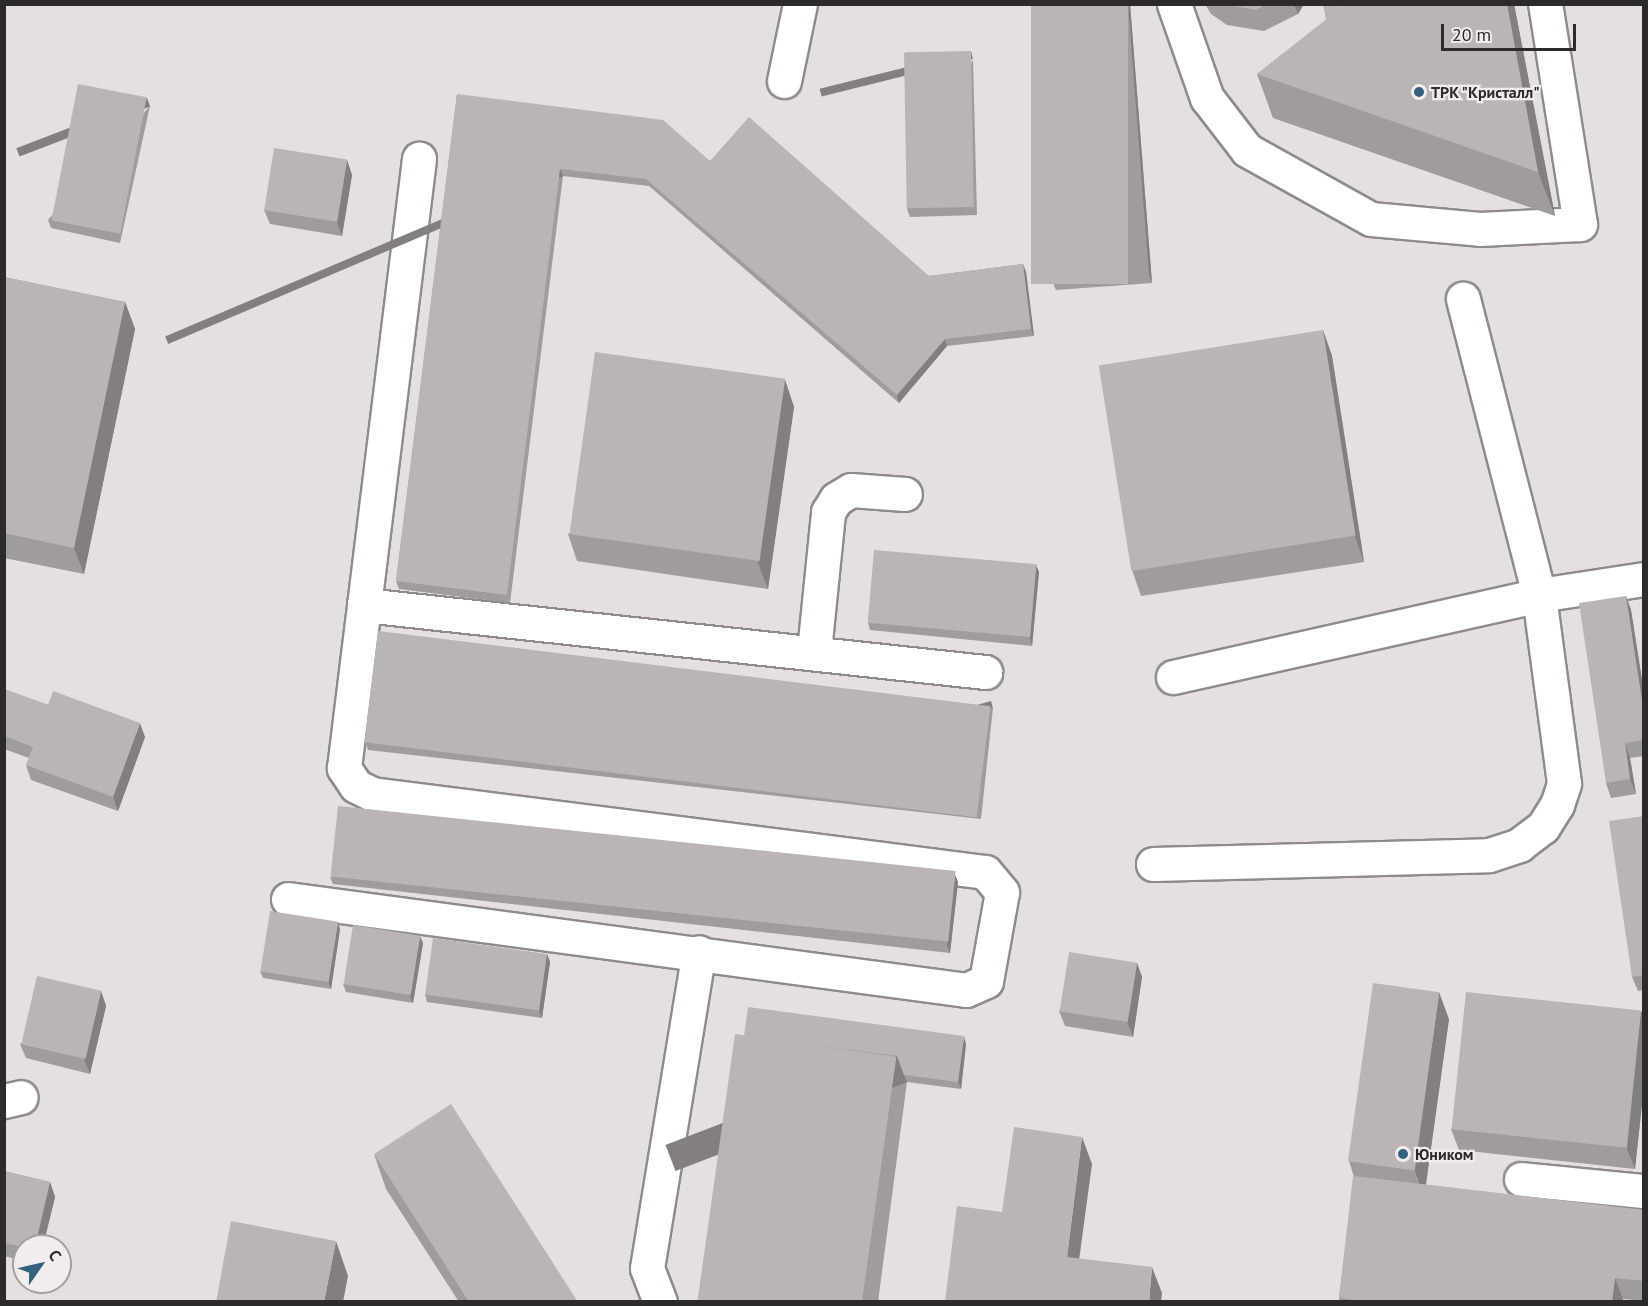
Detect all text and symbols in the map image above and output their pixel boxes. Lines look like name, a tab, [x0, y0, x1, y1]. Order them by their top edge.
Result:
scale bar	[1444, 12, 1579, 50]
text: 20 m	[1452, 23, 1491, 46]
place label: ТРК "Кристалл"	[1431, 82, 1541, 102]
marker: ТРК "Кристалл"	[1412, 85, 1426, 99]
place label: Юником	[1415, 1144, 1474, 1164]
marker: Юником	[1396, 1147, 1410, 1161]
north arrow	[12, 1234, 72, 1294]
text: С	[44, 1246, 66, 1264]

